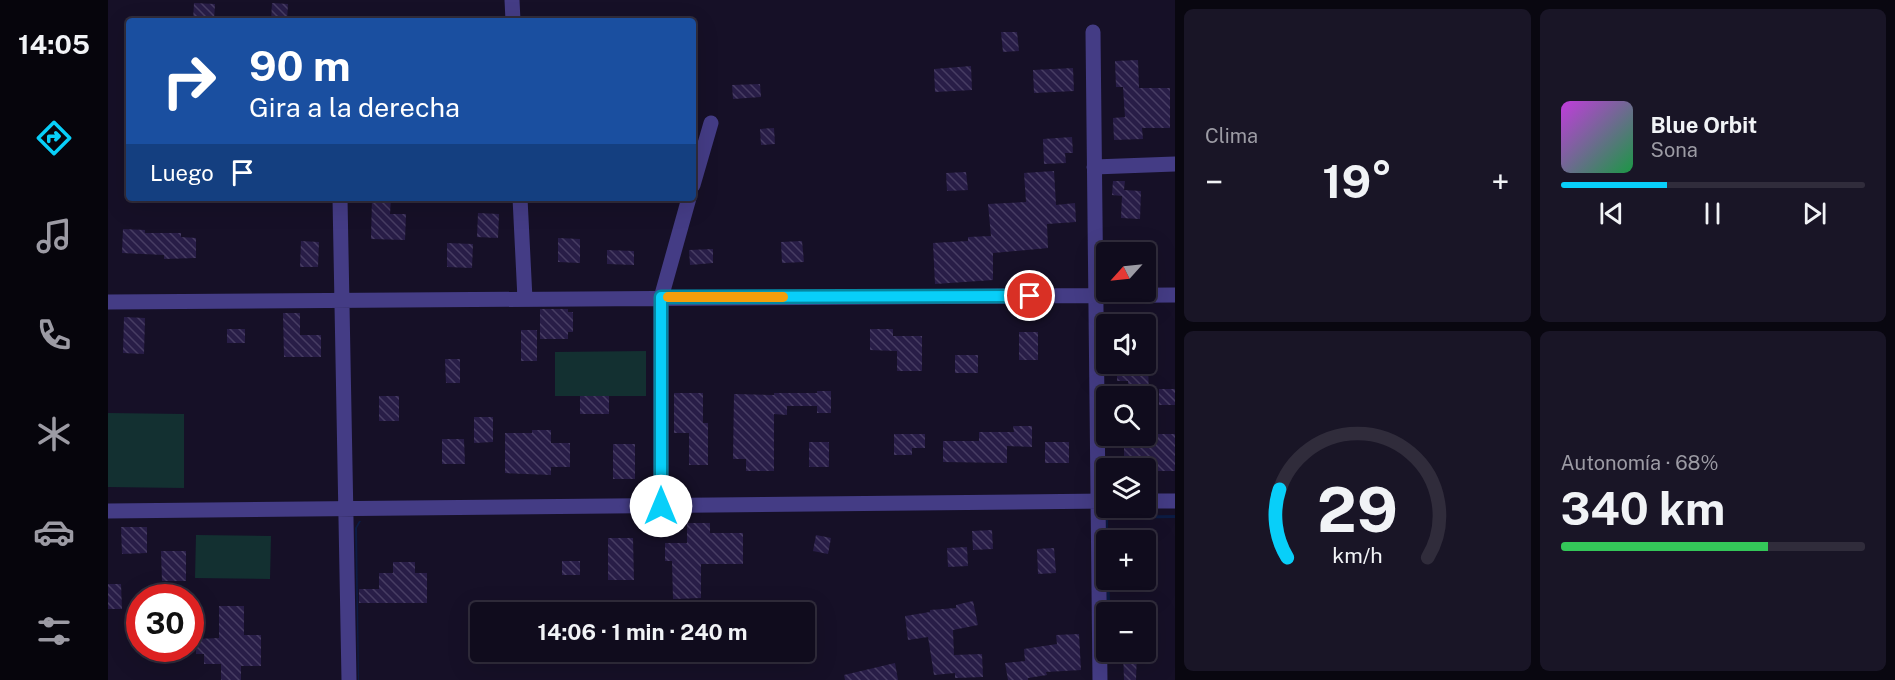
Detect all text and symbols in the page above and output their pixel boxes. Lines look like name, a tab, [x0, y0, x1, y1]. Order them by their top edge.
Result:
text: 14:05	[18, 28, 90, 60]
text: 90 m	[249, 41, 351, 90]
icon: right	[150, 42, 228, 120]
text: Gira a la derecha	[249, 91, 460, 123]
text: Blue Orbit	[1651, 112, 1757, 138]
icon: directions	[33, 117, 75, 159]
text: Clima	[1205, 124, 1258, 148]
text: Sona	[1651, 138, 1698, 162]
text: 19°	[1322, 155, 1392, 208]
icon: arrive	[226, 156, 259, 189]
text: Luego	[150, 160, 214, 186]
text: −	[1205, 163, 1223, 201]
text: +	[1491, 163, 1510, 201]
icon: previous	[1595, 197, 1628, 230]
icon: pause	[1696, 197, 1729, 230]
icon: next	[1798, 197, 1831, 230]
icon: music	[33, 215, 75, 257]
north arrow	[1096, 242, 1156, 302]
map controls	[1096, 242, 1156, 662]
pin	[1004, 270, 1055, 321]
icon: arrive	[1013, 279, 1046, 312]
icon: phone	[33, 314, 75, 356]
button: sound	[1096, 314, 1156, 374]
button: search	[1096, 386, 1156, 446]
icon: climate	[33, 413, 75, 455]
text: Autonomía · 68%	[1561, 451, 1719, 475]
button: layers	[1096, 458, 1156, 518]
text: 29	[1317, 473, 1398, 546]
position arrow	[629, 474, 693, 538]
text: 340 km	[1561, 482, 1725, 535]
icon: car	[33, 511, 75, 553]
button: +	[1096, 530, 1156, 590]
text: km/h	[1332, 543, 1382, 568]
speed limit sign: 30	[126, 584, 204, 662]
button: −	[1096, 602, 1156, 662]
icon: filters	[33, 610, 75, 652]
text: 14:06 · 1 min · 240 m	[538, 619, 747, 645]

